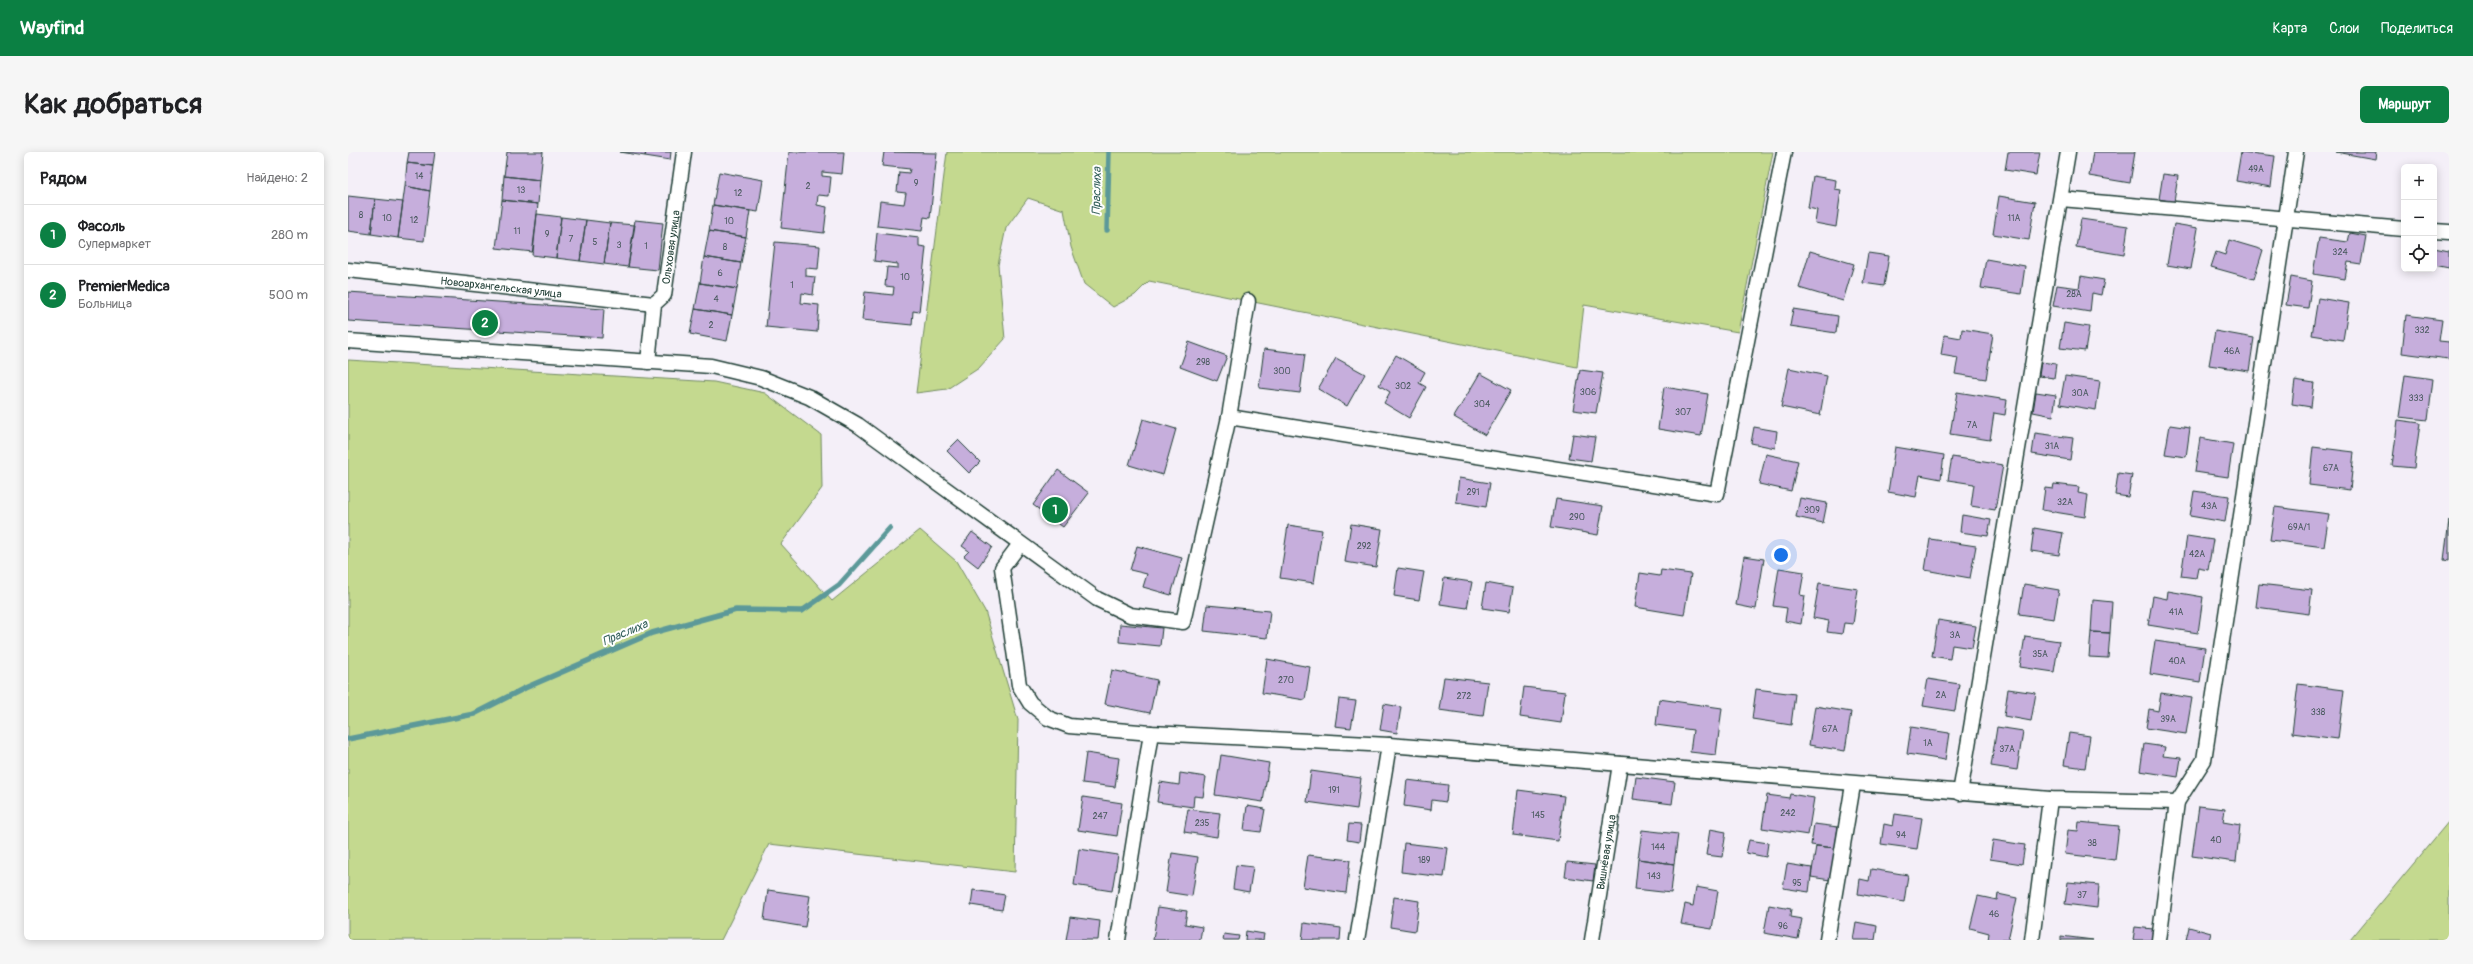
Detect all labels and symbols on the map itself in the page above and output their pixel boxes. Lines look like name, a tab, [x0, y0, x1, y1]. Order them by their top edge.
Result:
house number: 49А	[2248, 164, 2264, 175]
water label: Праслиха	[1089, 166, 1105, 215]
house number: 14	[415, 171, 424, 182]
house number: 9	[914, 178, 919, 189]
house number: 2	[805, 181, 811, 192]
house number: 13	[517, 185, 525, 196]
house number: 12	[734, 188, 742, 199]
street label: Ольховая улица	[659, 209, 682, 285]
house number: 8	[359, 210, 364, 221]
house number: 10	[382, 213, 392, 224]
house number: 11А	[2008, 213, 2021, 224]
house number: 12	[410, 215, 418, 226]
house number: 10	[724, 216, 734, 227]
house number: 11	[513, 226, 521, 237]
house number: 9	[545, 229, 550, 240]
house number: 7	[569, 234, 574, 245]
house number: 5	[593, 237, 598, 248]
house number: 3	[616, 240, 622, 251]
house number: 1	[644, 241, 648, 252]
house number: 8	[723, 242, 728, 253]
house number: 324	[2332, 247, 2348, 258]
house number: 6	[717, 268, 723, 279]
house number: 10	[900, 272, 910, 283]
street label: Новоархангельская улица	[440, 274, 562, 300]
house number: 1	[790, 280, 794, 291]
house number: 28А	[2066, 289, 2082, 300]
house number: 4	[713, 294, 719, 305]
pin: 2	[472, 308, 498, 338]
house number: 2	[708, 320, 714, 331]
house number: 332	[2414, 325, 2430, 336]
house number: 46А	[2224, 346, 2240, 357]
house number: 298	[1196, 357, 1211, 368]
house number: 300	[1273, 366, 1291, 377]
house number: 302	[1395, 381, 1411, 392]
house number: 306	[1580, 387, 1596, 398]
house number: 30А	[2071, 388, 2089, 399]
house number: 333	[2408, 393, 2424, 404]
house number: 304	[1474, 399, 1491, 410]
house number: 307	[1675, 407, 1691, 418]
house number: 7А	[1967, 420, 1977, 431]
house number: 31А	[2045, 441, 2059, 452]
house number: 67А	[2323, 463, 2339, 474]
house number: 291	[1466, 487, 1480, 498]
pin: 1	[1042, 495, 1068, 525]
house number: 32А	[2057, 497, 2073, 508]
house number: 43А	[2201, 501, 2217, 512]
house number: 309	[1804, 505, 1820, 516]
house number: 290	[1569, 512, 1585, 523]
house number: 69А/1	[2288, 522, 2310, 533]
house number: 292	[1357, 541, 1371, 552]
your location	[1771, 545, 1791, 565]
house number: 42А	[2189, 549, 2205, 560]
house number: 41А	[2169, 607, 2183, 618]
water label: Праслиха	[600, 616, 651, 649]
house number: 3А	[1950, 630, 1961, 641]
house number: 35А	[2032, 649, 2048, 660]
house number: 40А	[2168, 656, 2186, 667]
house number: 270	[1278, 675, 1294, 686]
house number: 2А	[1936, 690, 1947, 701]
house number: 272	[1457, 691, 1471, 702]
house number: 338	[2311, 707, 2326, 718]
house number: 39А	[2160, 714, 2176, 725]
house number: 67А	[1822, 724, 1838, 735]
house number: 1А	[1923, 738, 1933, 749]
house number: 37А	[1999, 744, 2015, 755]
house number: 191	[1328, 785, 1340, 796]
house number: 242	[1780, 808, 1796, 819]
house number: 145	[1531, 810, 1545, 821]
house number: 247	[1092, 811, 1108, 822]
street label: Вишнёвая улица	[1594, 814, 1618, 891]
house number: 235	[1195, 818, 1209, 829]
house number: 94	[1896, 830, 1907, 841]
house number: 40	[2210, 835, 2222, 846]
house number: 38	[2087, 838, 2097, 849]
house number: 144	[1651, 842, 1666, 853]
house number: 189	[1418, 855, 1431, 866]
house number: 143	[1647, 871, 1661, 882]
house number: 95	[1792, 878, 1802, 889]
house number: 37	[2077, 890, 2087, 901]
house number: 46	[1989, 909, 1999, 920]
house number: 96	[1778, 921, 1788, 932]

